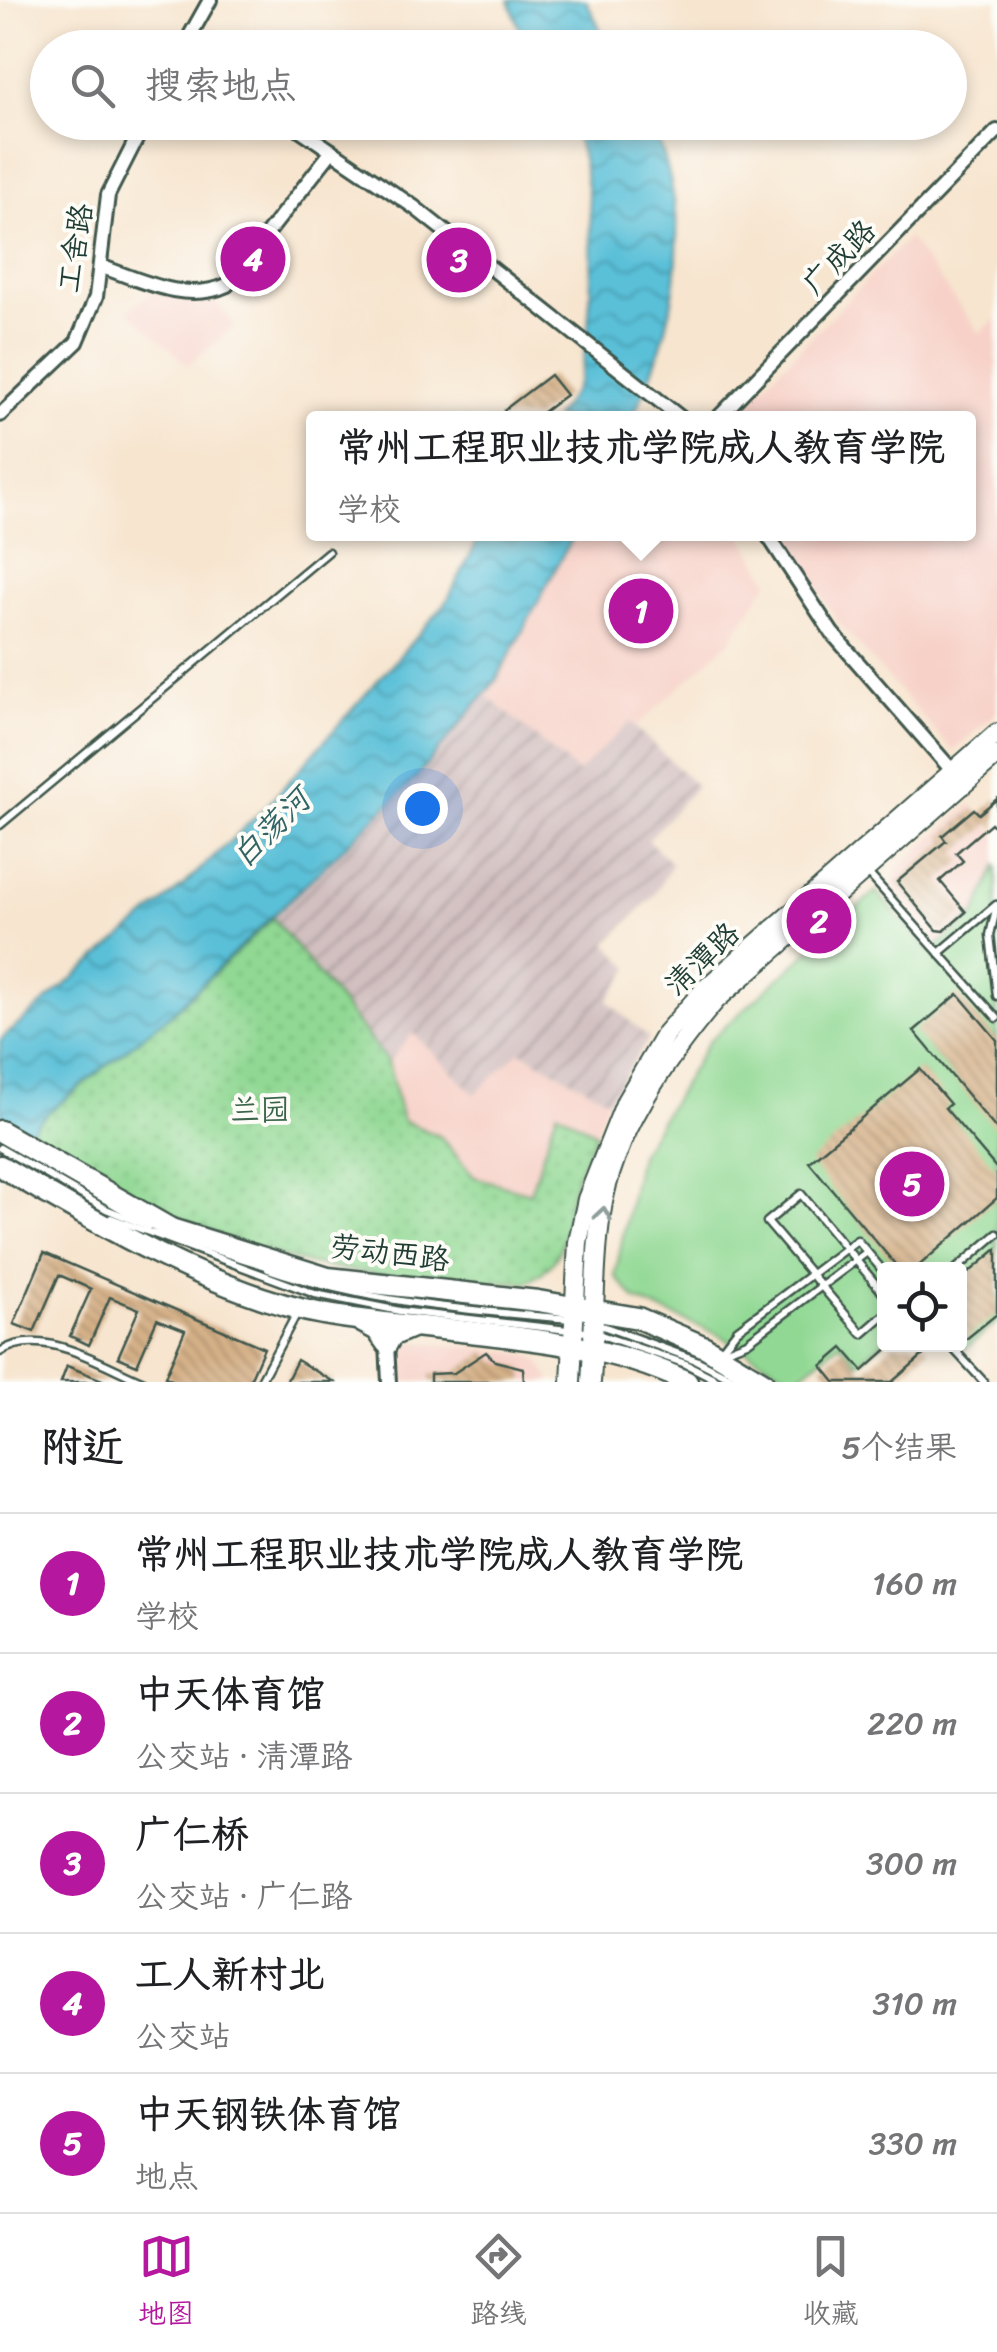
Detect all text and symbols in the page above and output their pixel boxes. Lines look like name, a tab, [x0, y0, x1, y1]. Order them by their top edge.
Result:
search box	[30, 30, 967, 140]
text: 搜索地点	[145, 52, 297, 119]
icon: search	[65, 58, 120, 113]
street label: 工舍路	[41, 199, 109, 297]
street label: 广成路	[788, 206, 890, 308]
pin: 4	[220, 222, 286, 296]
pin: 3	[426, 222, 492, 298]
popup	[306, 411, 976, 541]
text: 常州工程职业技术学院成人教育学院	[337, 414, 945, 481]
text: 学校	[337, 481, 401, 538]
pin: 1	[608, 574, 674, 648]
water label: 白荡河	[217, 770, 329, 882]
your location	[397, 783, 448, 834]
pin: 2	[786, 884, 852, 958]
street label: 清潭路	[651, 908, 753, 1010]
park label: 兰园	[230, 1083, 290, 1137]
pin: 5	[880, 1146, 944, 1222]
one-way arrow	[592, 1206, 613, 1222]
street label: 劳动西路	[327, 1219, 453, 1287]
map controls	[877, 1262, 967, 1352]
button: locate	[877, 1262, 967, 1352]
text: 附近	[40, 1410, 124, 1484]
text: 5个结果	[841, 1419, 957, 1476]
text: 常州工程职业技术学院成人教育学院	[135, 1521, 743, 1588]
text: 1	[66, 1555, 79, 1612]
text: 160 m	[872, 1555, 957, 1612]
text: 学校	[135, 1588, 199, 1645]
text: 中天体育馆	[135, 1661, 325, 1728]
text: 2	[63, 1695, 82, 1752]
text: 220 m	[867, 1695, 957, 1752]
text: 公交站 · 清潭路	[135, 1728, 352, 1785]
text: 广仁桥	[135, 1801, 249, 1868]
text: 3	[64, 1835, 81, 1892]
text: 300 m	[866, 1835, 957, 1892]
text: 公交站 · 广仁路	[135, 1868, 352, 1925]
text: 工人新村北	[135, 1941, 325, 2008]
text: 4	[62, 1975, 83, 2032]
text: 310 m	[873, 1975, 957, 2032]
text: 公交站	[135, 2008, 231, 2065]
text: 中天钢铁体育馆	[135, 2081, 401, 2148]
text: 5	[63, 2115, 82, 2172]
text: 330 m	[869, 2115, 957, 2172]
text: 地点	[135, 2148, 199, 2205]
tab: 地图	[138, 2229, 194, 2338]
tab: 路线	[470, 2229, 527, 2338]
tab: 收藏	[803, 2229, 859, 2338]

